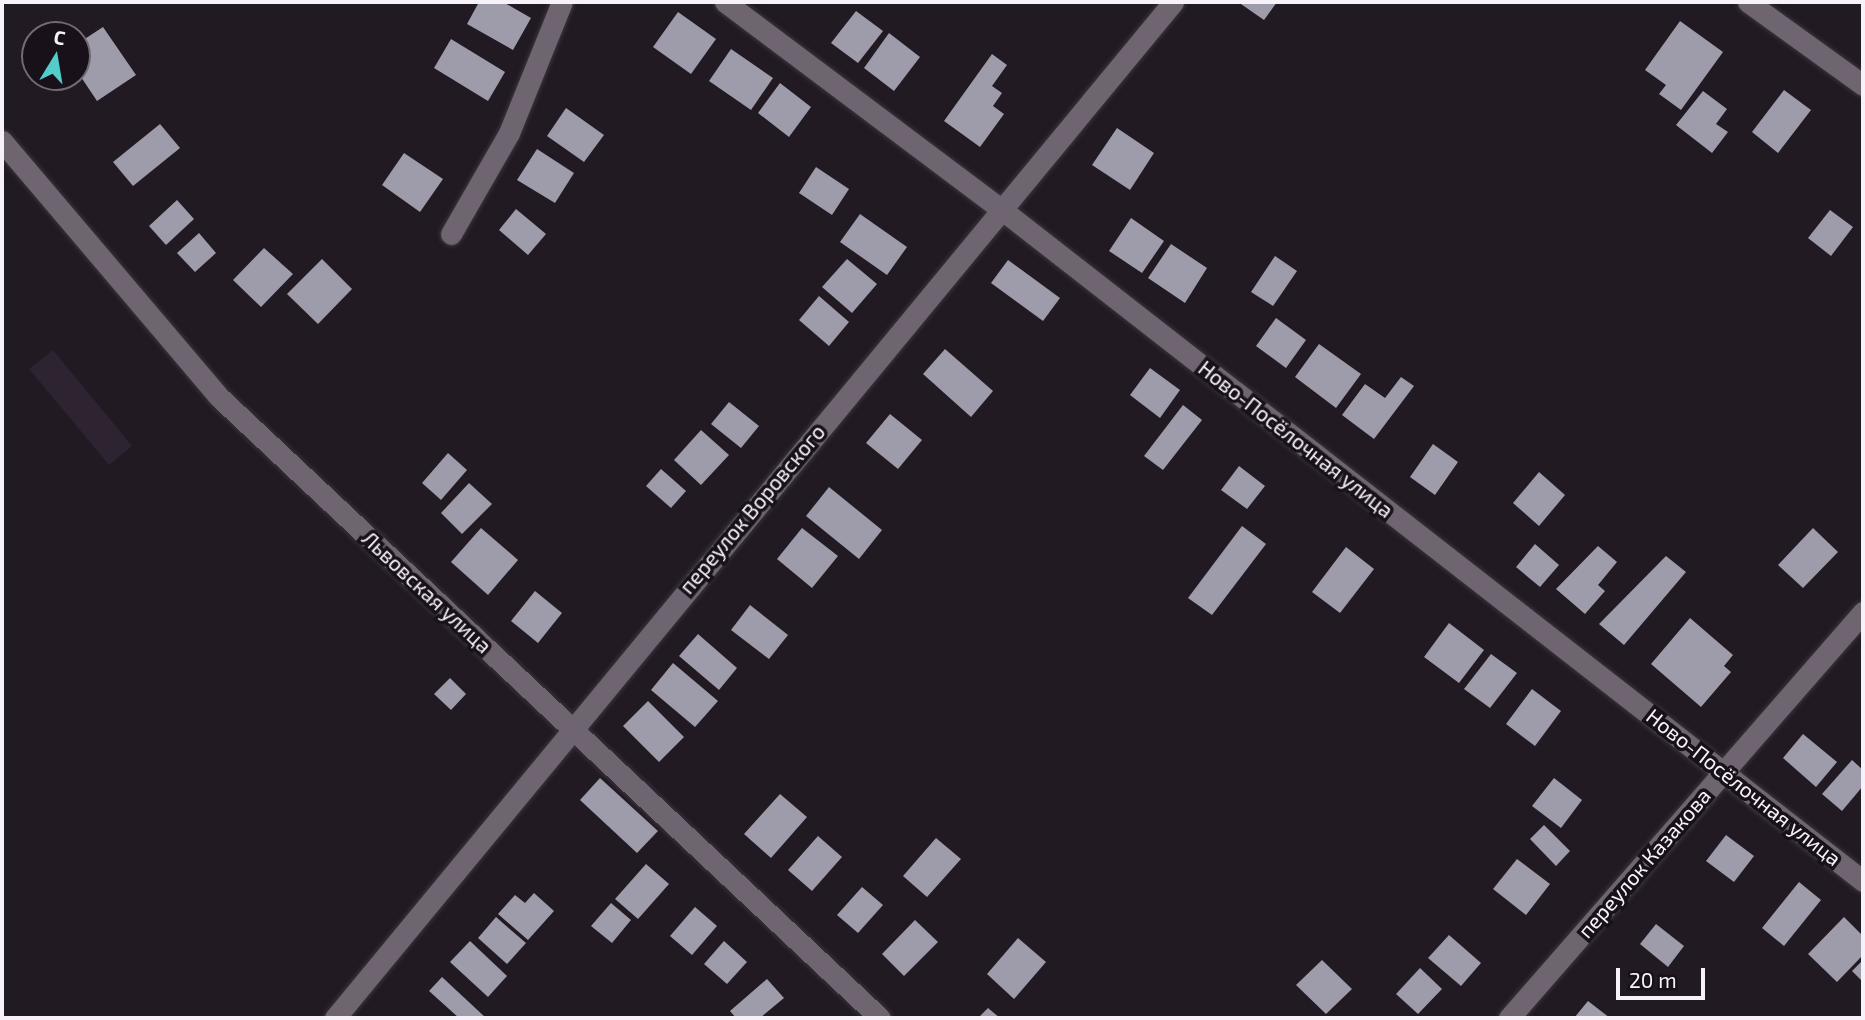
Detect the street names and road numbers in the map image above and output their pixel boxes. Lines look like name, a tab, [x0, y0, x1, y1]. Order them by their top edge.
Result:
street label: Ново-Посёлочная улица	[1194, 355, 1398, 523]
street label: переулок Воровского	[674, 419, 830, 599]
street label: Львовская улица	[357, 526, 497, 658]
street label: Ново-Посёлочная улица	[1642, 703, 1846, 871]
street label: переулок Казакова	[1572, 783, 1716, 943]

